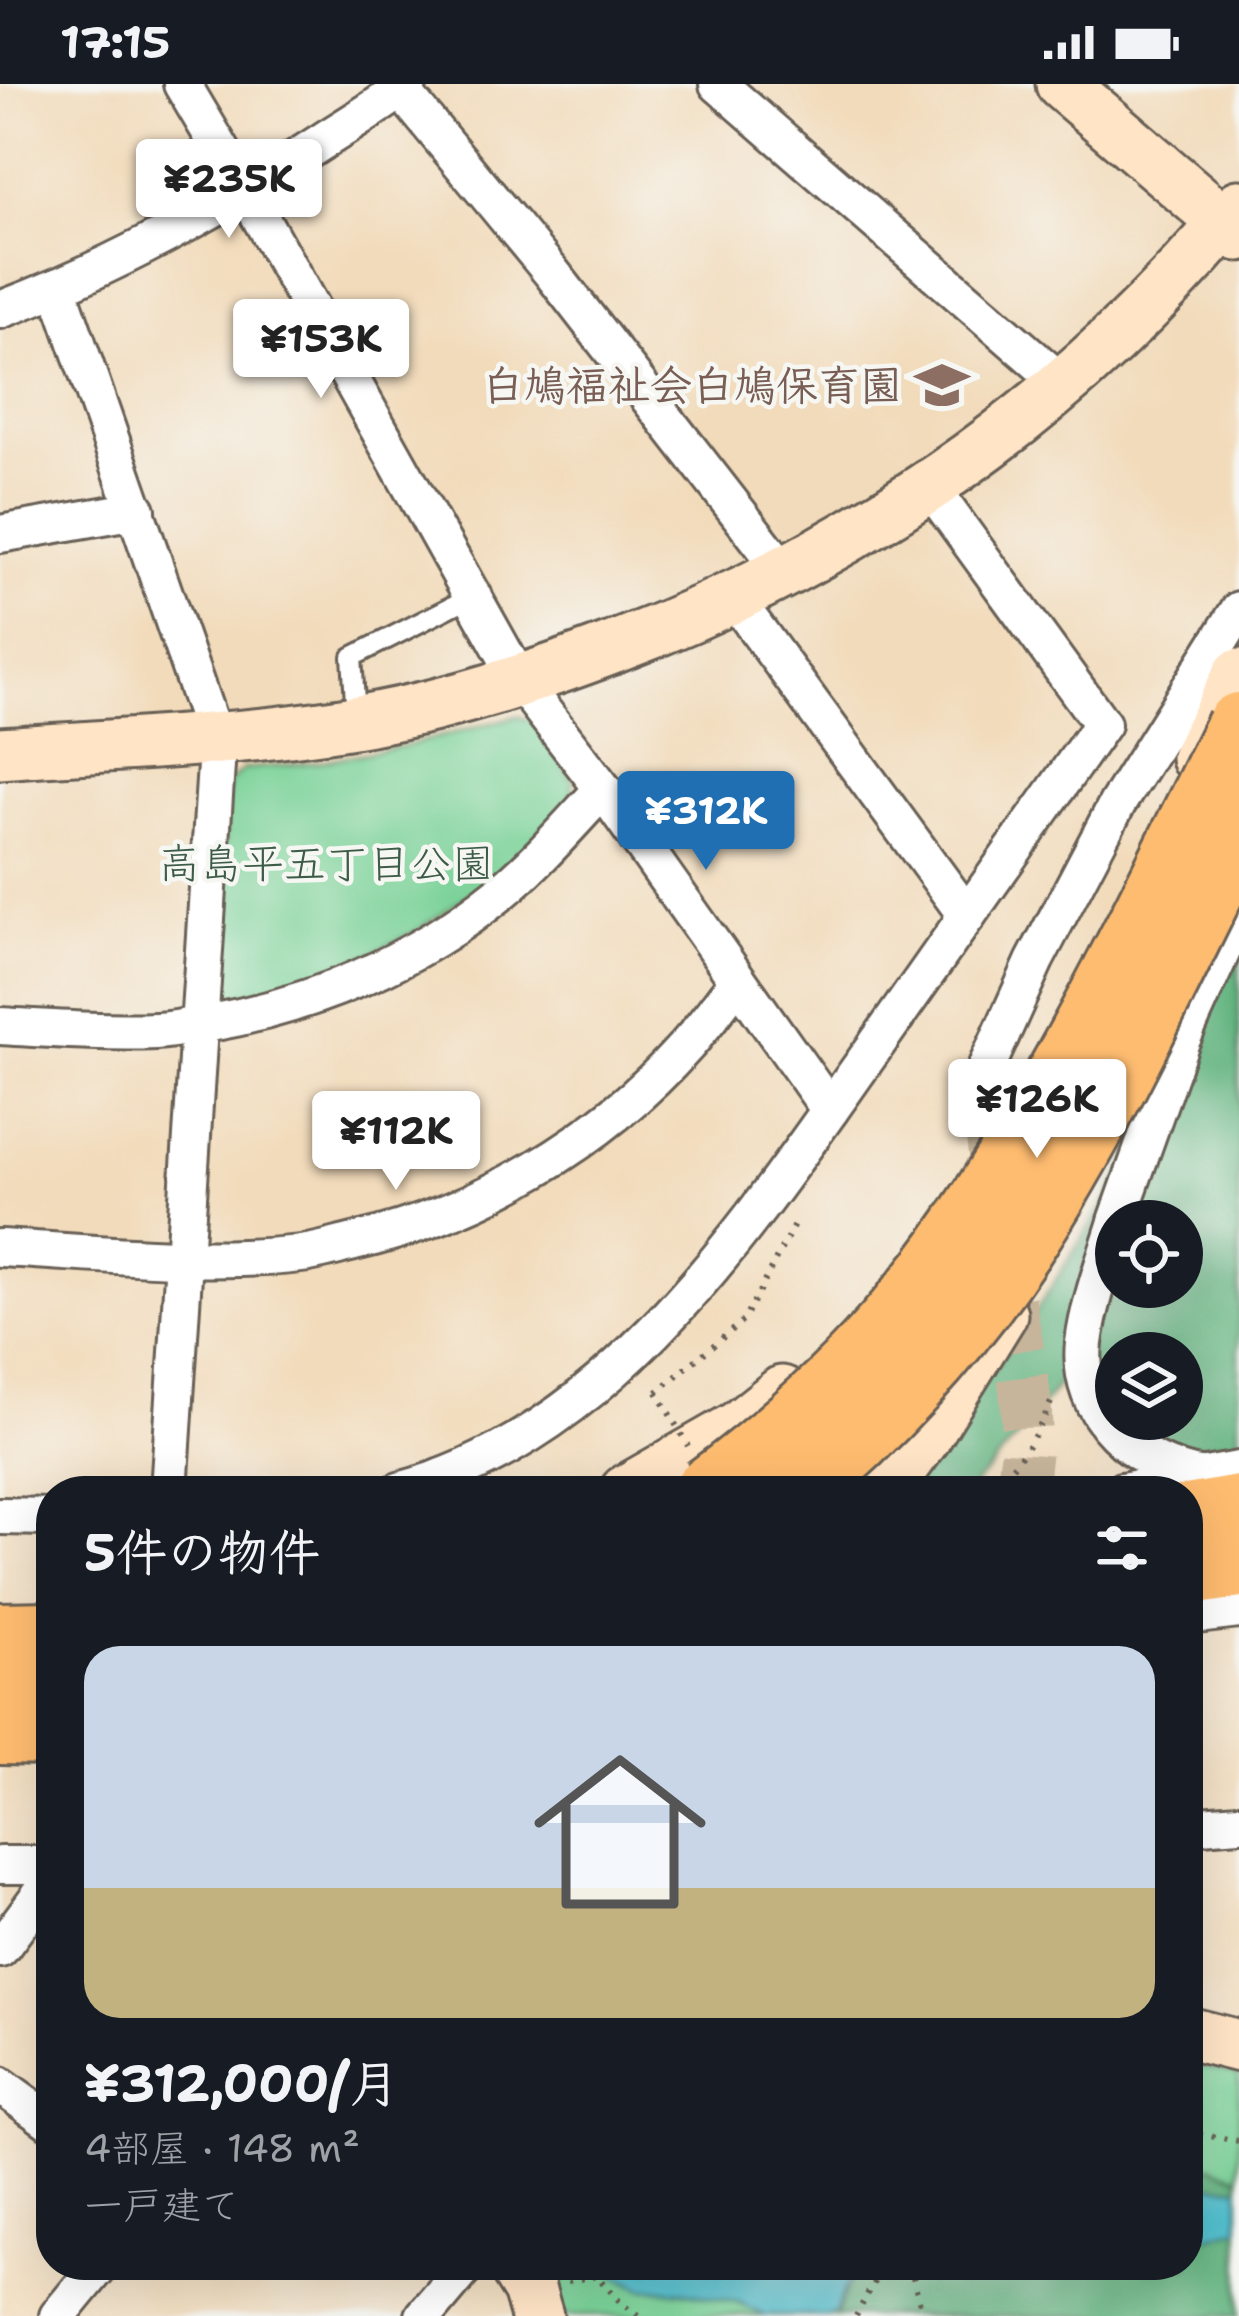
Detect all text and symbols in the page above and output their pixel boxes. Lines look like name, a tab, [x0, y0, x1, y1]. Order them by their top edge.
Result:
text: 17:15	[60, 12, 170, 72]
pin: ¥235K	[145, 139, 313, 241]
text: ¥235K	[163, 152, 295, 204]
pin: ¥153K	[237, 299, 405, 401]
text: ¥153K	[260, 312, 382, 364]
school or university icon: 白鳩福祉会白鳩保育園	[913, 356, 971, 414]
place label: 白鳩福祉会白鳩保育園	[482, 357, 902, 413]
pin: ¥312K	[622, 771, 790, 873]
text: ¥312K	[644, 784, 768, 836]
park label: 高島平五丁目公園	[158, 835, 494, 891]
pin: ¥126K	[953, 1059, 1121, 1161]
text: ¥126K	[975, 1072, 1099, 1124]
pin: ¥112K	[312, 1091, 480, 1193]
text: ¥112K	[339, 1104, 453, 1156]
map controls	[1095, 1200, 1203, 1440]
button: locate	[1095, 1200, 1203, 1308]
button: layers	[1095, 1332, 1203, 1440]
icon: filters	[1089, 1515, 1155, 1581]
text: 5件の物件	[84, 1518, 320, 1586]
icon: home	[512, 1724, 728, 1940]
text: ¥312,000/月	[84, 2049, 400, 2117]
text: 4部屋 · 148 m²	[84, 2122, 360, 2174]
text: 一戸建て	[84, 2179, 240, 2231]

